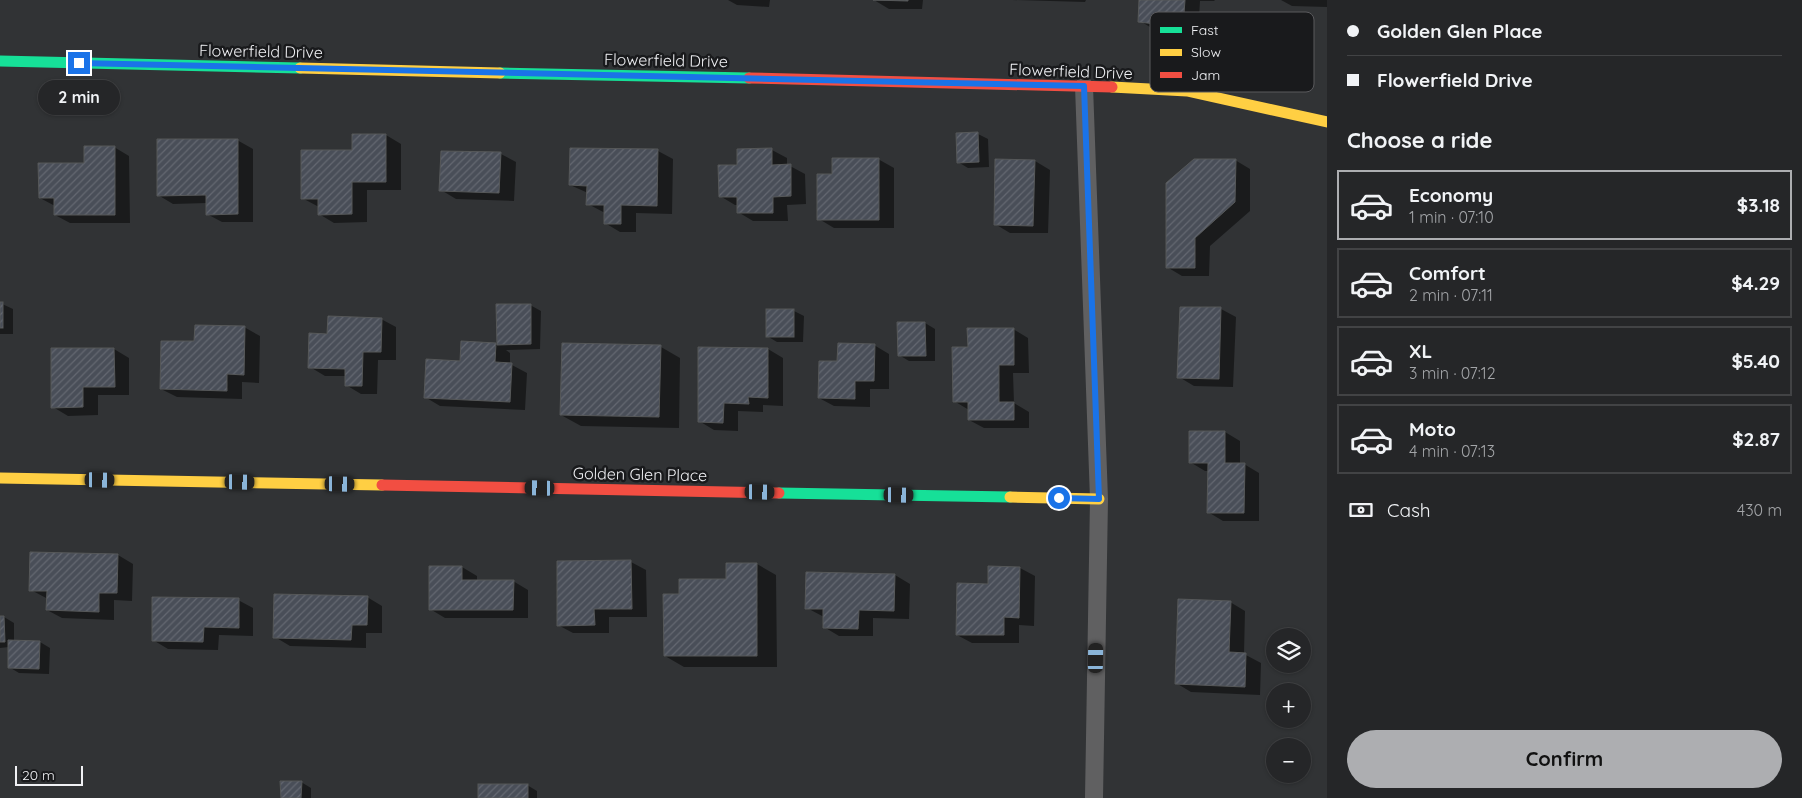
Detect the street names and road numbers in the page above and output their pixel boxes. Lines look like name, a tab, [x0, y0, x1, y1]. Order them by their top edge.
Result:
street label: Flowerfield Drive	[199, 40, 323, 62]
street label: Flowerfield Drive	[604, 49, 728, 71]
street label: Flowerfield Drive	[1009, 59, 1133, 83]
street label: Golden Glen Place	[573, 463, 707, 485]

